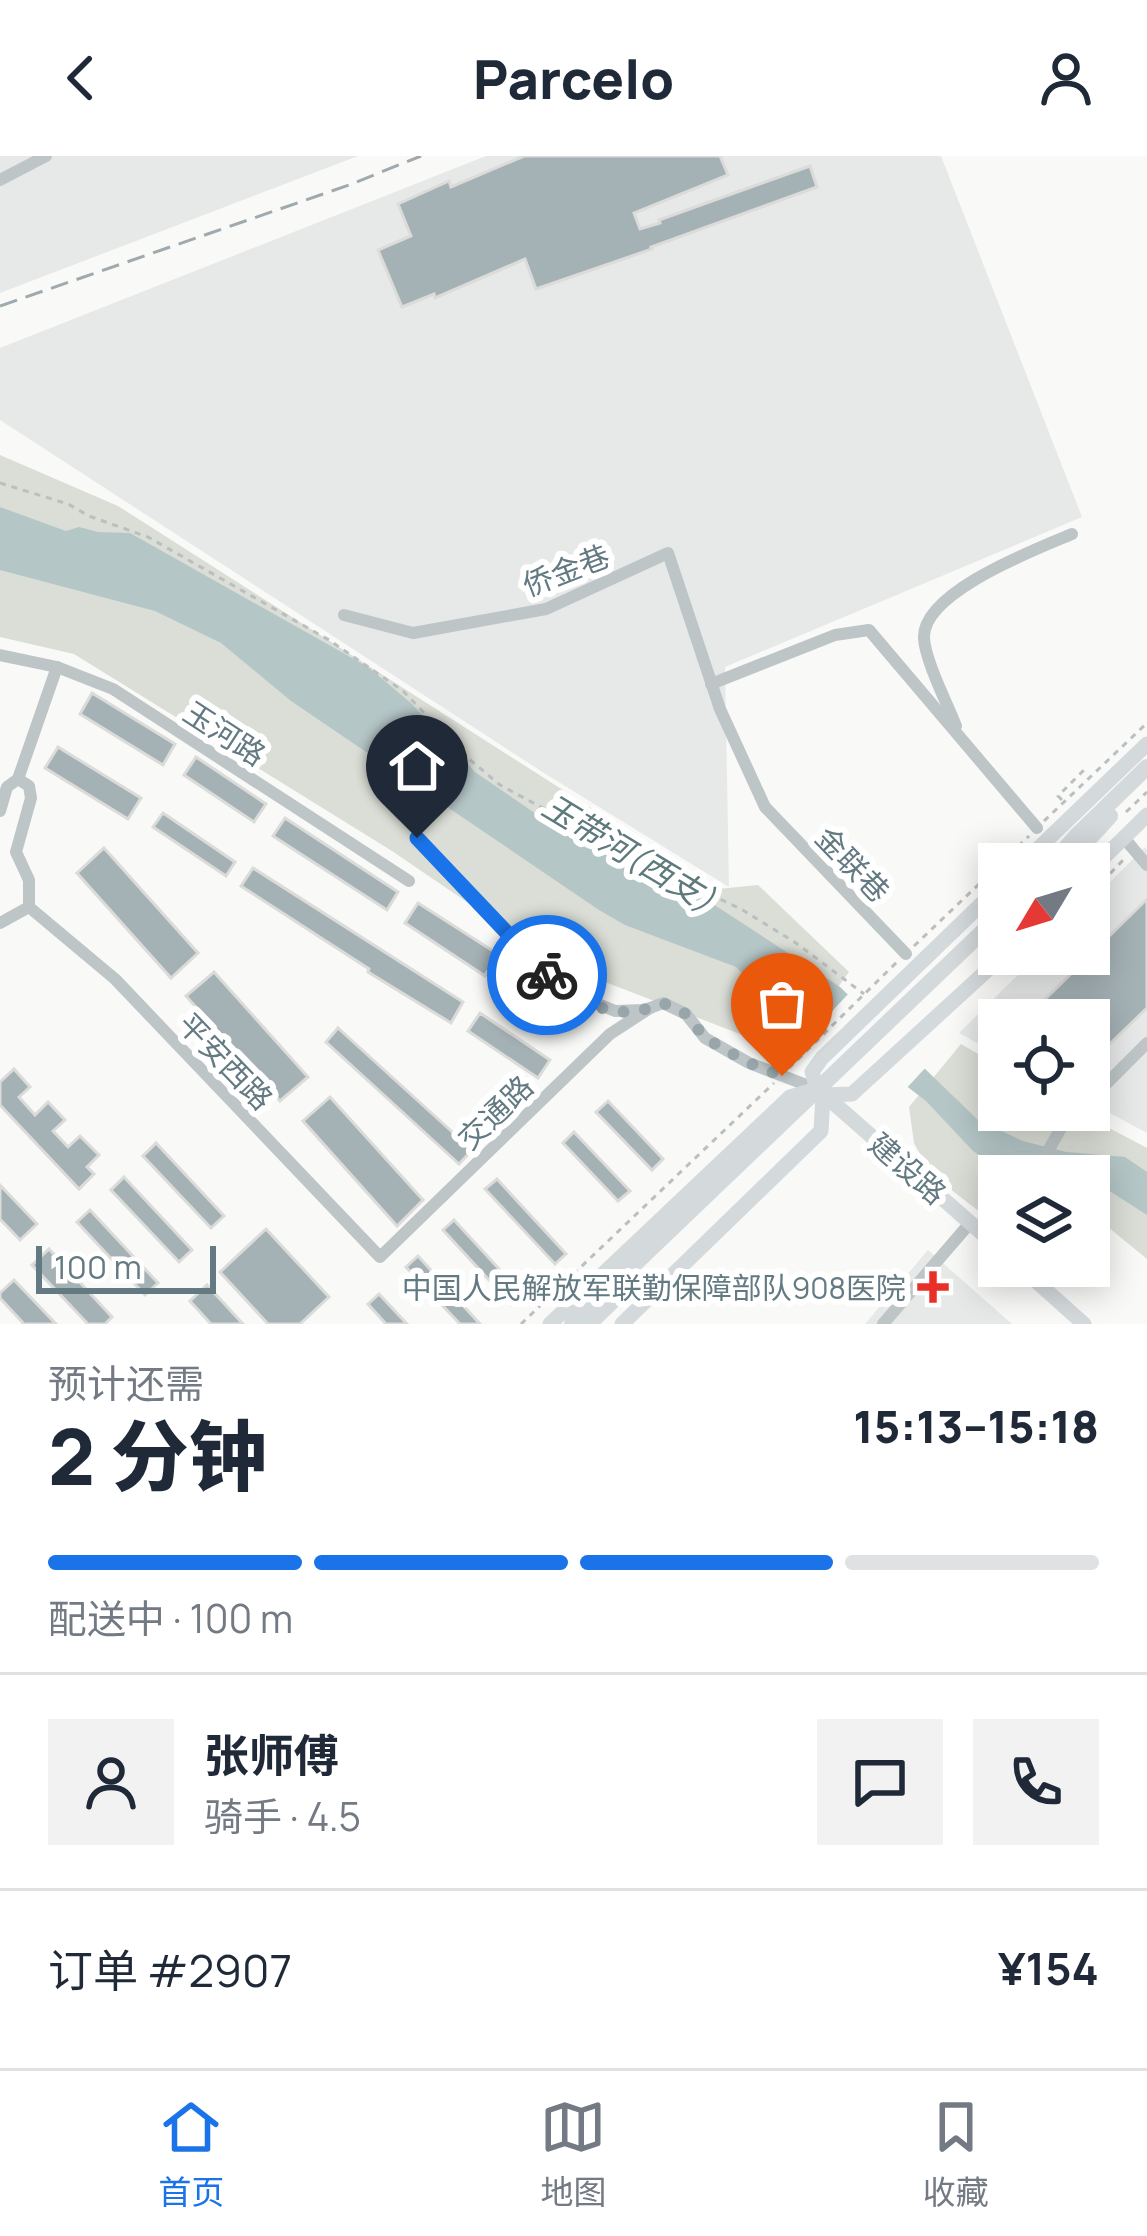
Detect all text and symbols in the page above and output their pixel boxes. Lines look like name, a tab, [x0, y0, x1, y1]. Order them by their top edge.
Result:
text: Parcelo	[473, 41, 674, 115]
icon: back	[48, 45, 114, 111]
icon: person	[1033, 45, 1099, 111]
street label: 侨金巷	[517, 535, 615, 605]
street label: 玉河路	[176, 691, 274, 775]
pin	[366, 715, 468, 838]
icon: home	[384, 733, 450, 799]
water label: 玉带河(西支)	[535, 783, 723, 921]
street label: 金联巷	[807, 817, 899, 911]
north arrow	[978, 843, 1110, 975]
map controls	[978, 843, 1110, 1287]
courier	[487, 915, 607, 1035]
icon: bike	[514, 942, 580, 1008]
pin	[731, 953, 833, 1076]
icon: bag	[749, 971, 815, 1037]
button: locate	[978, 999, 1110, 1131]
street label: 平安西路	[170, 1004, 282, 1118]
street label: 交通路	[448, 1066, 542, 1158]
street label: 建设路	[861, 1123, 955, 1213]
button: layers	[978, 1155, 1110, 1287]
scale bar	[36, 1240, 216, 1293]
text: 100 m	[54, 1244, 142, 1289]
place label: 中国人民解放军联勤保障部队908医院	[402, 1267, 906, 1308]
marker: 中国人民解放军联勤保障部队908医院	[917, 1271, 949, 1303]
text: 预计还需	[48, 1356, 204, 1410]
text: 15:13–15:18	[853, 1395, 1099, 1457]
text: 2 分钟	[48, 1402, 267, 1508]
text: 配送中 · 100 m	[48, 1591, 293, 1645]
button: person	[48, 1719, 174, 1845]
button: chat	[817, 1719, 943, 1845]
button: phone	[973, 1719, 1099, 1845]
text: 张师傅	[204, 1724, 339, 1786]
text: 骑手 · 4.5	[204, 1789, 361, 1843]
text: ¥154	[998, 1937, 1099, 1999]
text: 订单 #2907	[48, 1939, 292, 2001]
tab: 首页	[158, 2094, 224, 2214]
tab: 地图	[540, 2094, 606, 2214]
tab: 收藏	[923, 2094, 989, 2214]

